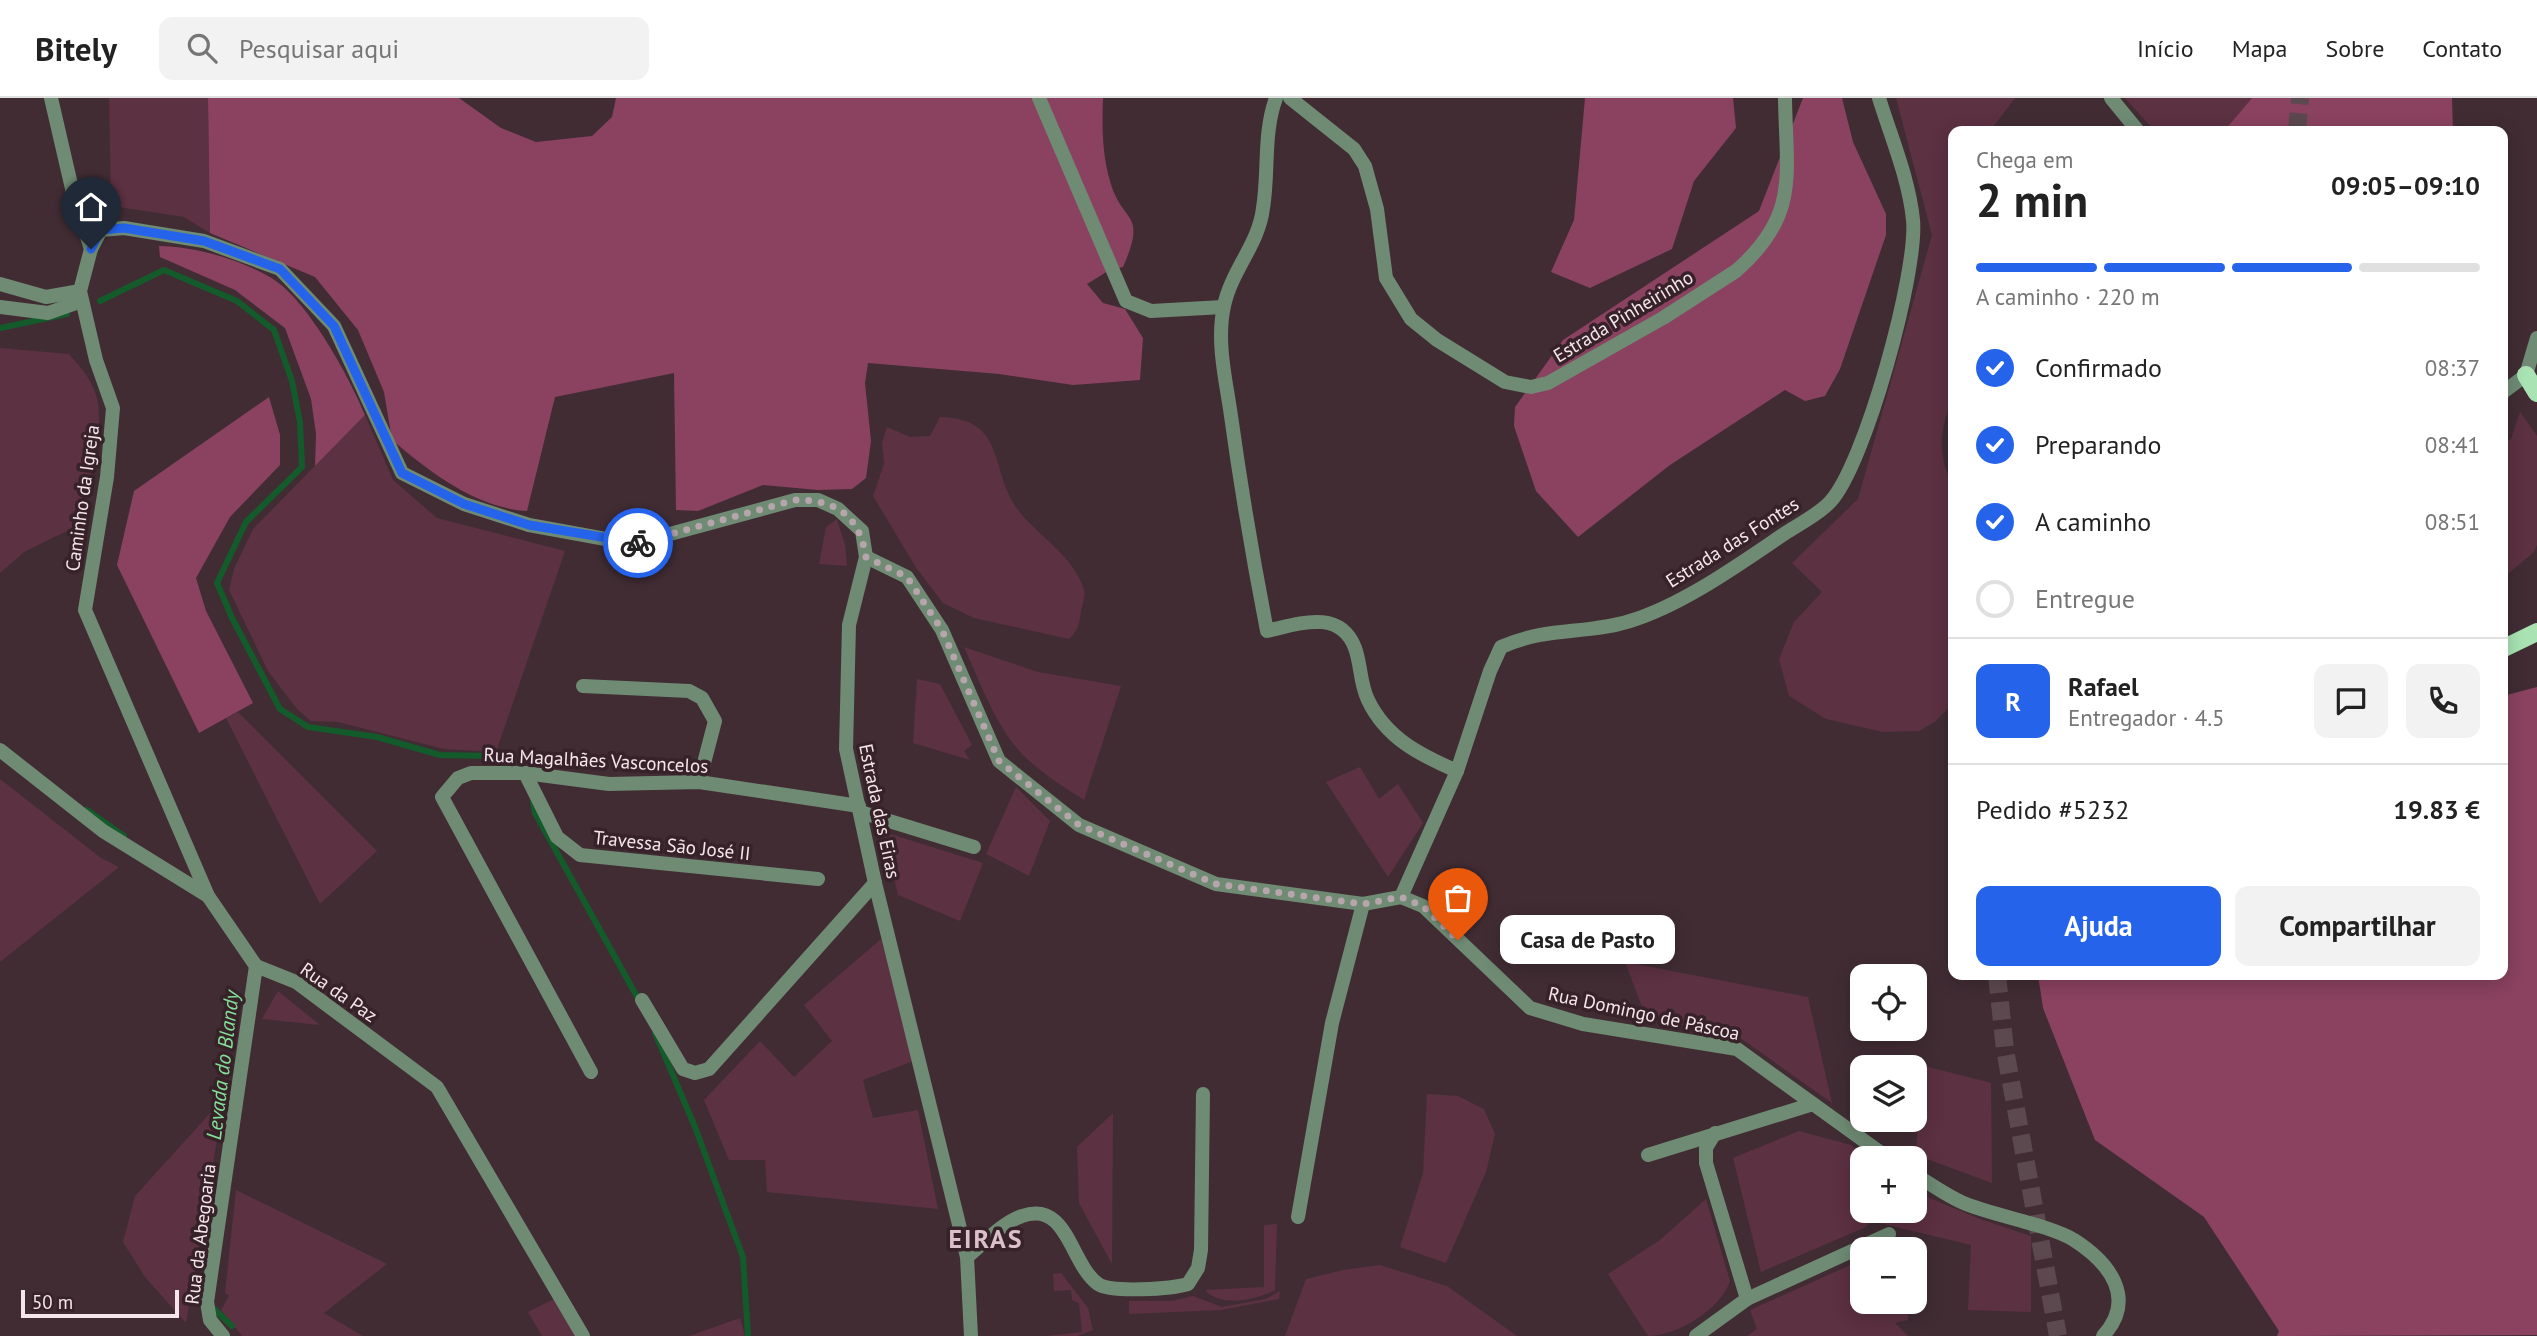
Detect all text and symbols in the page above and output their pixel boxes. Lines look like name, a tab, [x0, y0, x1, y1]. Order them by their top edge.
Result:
search box	[159, 17, 649, 80]
text: Bitely	[35, 27, 117, 70]
icon: search	[183, 29, 221, 67]
text: Pesquisar aqui	[239, 32, 399, 65]
text: Início	[2137, 33, 2194, 64]
text: Mapa	[2232, 33, 2287, 64]
text: Sobre	[2325, 33, 2384, 64]
text: Contato	[2422, 33, 2502, 64]
text: Chega em	[1976, 145, 2073, 174]
text: 09:05–09:10	[2331, 169, 2480, 202]
text: 2 min	[1976, 170, 2088, 230]
pin	[61, 177, 121, 249]
icon: home	[72, 188, 110, 226]
street label: Estrada Pinheirinho	[1549, 265, 1697, 367]
text: A caminho · 220 m	[1976, 282, 2160, 311]
icon: check	[1976, 349, 2014, 387]
text: Confirmado	[2035, 351, 2162, 384]
text: 08:37	[2425, 353, 2480, 382]
street label: Caminho da Igreja	[60, 423, 104, 573]
icon: check	[1976, 426, 2014, 464]
text: Preparando	[2035, 428, 2162, 461]
text: 08:41	[2425, 430, 2480, 459]
street label: Estrada das Fontes	[1661, 491, 1803, 593]
icon: check	[1976, 503, 2014, 541]
text: A caminho	[2035, 505, 2151, 538]
text: 08:51	[2425, 507, 2480, 536]
courier	[603, 508, 673, 578]
icon: bike	[619, 524, 657, 562]
text: Entregue	[2035, 582, 2135, 615]
button: chat	[2314, 664, 2388, 738]
button: phone	[2406, 664, 2480, 738]
text: Rafael	[2068, 670, 2139, 703]
text: R	[2005, 685, 2021, 718]
text: Entregador · 4.5	[2068, 703, 2225, 732]
street label: Estrada das Eiras	[854, 741, 906, 881]
street label: Rua Magalhães Vasconcelos	[483, 742, 709, 778]
text: Pedido #5232	[1976, 793, 2129, 826]
text: 19.83 €	[2393, 793, 2480, 826]
street label: Travessa São José II	[592, 825, 752, 865]
pin	[1428, 868, 1488, 940]
icon: bag	[1439, 879, 1477, 917]
button: Ajuda	[1976, 886, 2221, 966]
button: Compartilhar	[2235, 886, 2480, 966]
callout: Casa de Pasto	[1500, 916, 1675, 964]
text: Casa de Pasto	[1520, 925, 1655, 954]
street label: Rua da Paz	[296, 957, 382, 1027]
map controls	[1850, 964, 1927, 1314]
button: locate	[1850, 964, 1927, 1041]
street label: Rua Domingo de Páscoa	[1546, 981, 1742, 1045]
water label: Levada do Blandy	[200, 987, 245, 1141]
button: layers	[1850, 1055, 1927, 1132]
button: +	[1850, 1146, 1927, 1223]
street label: Rua da Abegoaria	[179, 1162, 221, 1306]
district label: EIRAS	[948, 1222, 1024, 1255]
button: −	[1850, 1237, 1927, 1314]
scale bar	[21, 1287, 178, 1319]
text: 50 m	[32, 1290, 73, 1314]

